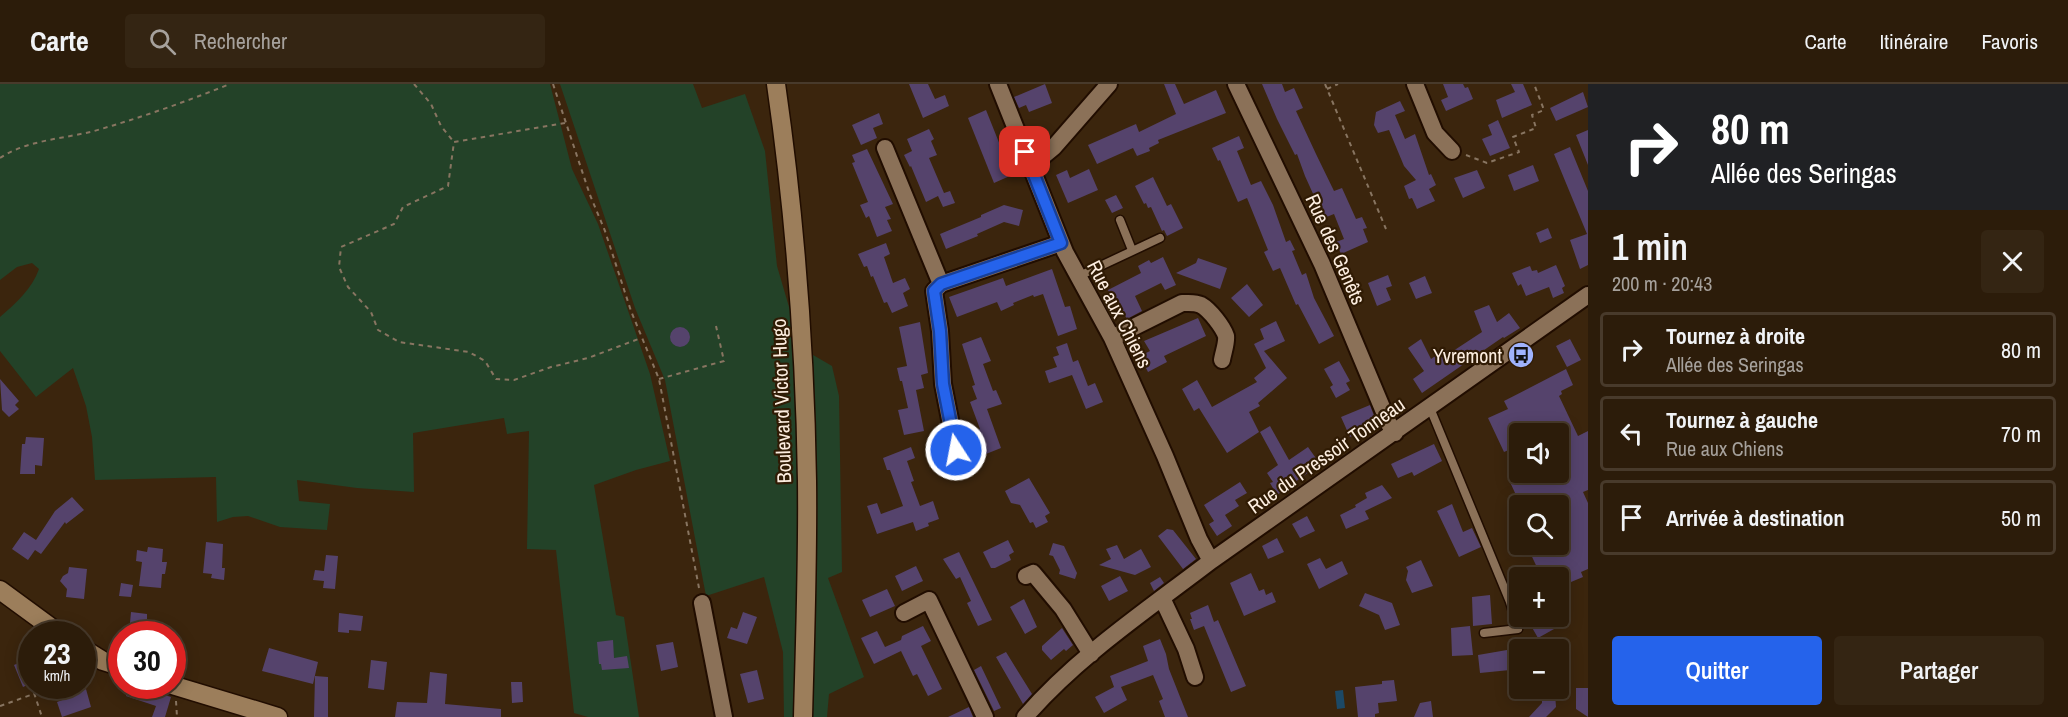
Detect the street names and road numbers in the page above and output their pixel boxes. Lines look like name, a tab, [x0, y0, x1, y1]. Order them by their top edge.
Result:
street label: Rue des Genêts	[1300, 189, 1372, 309]
street label: Rue aux Chiens	[1081, 255, 1159, 373]
street label: Boulevard Victor Hugo	[765, 318, 797, 484]
street label: Rue du Pressoir Tonneau	[1242, 391, 1410, 519]

